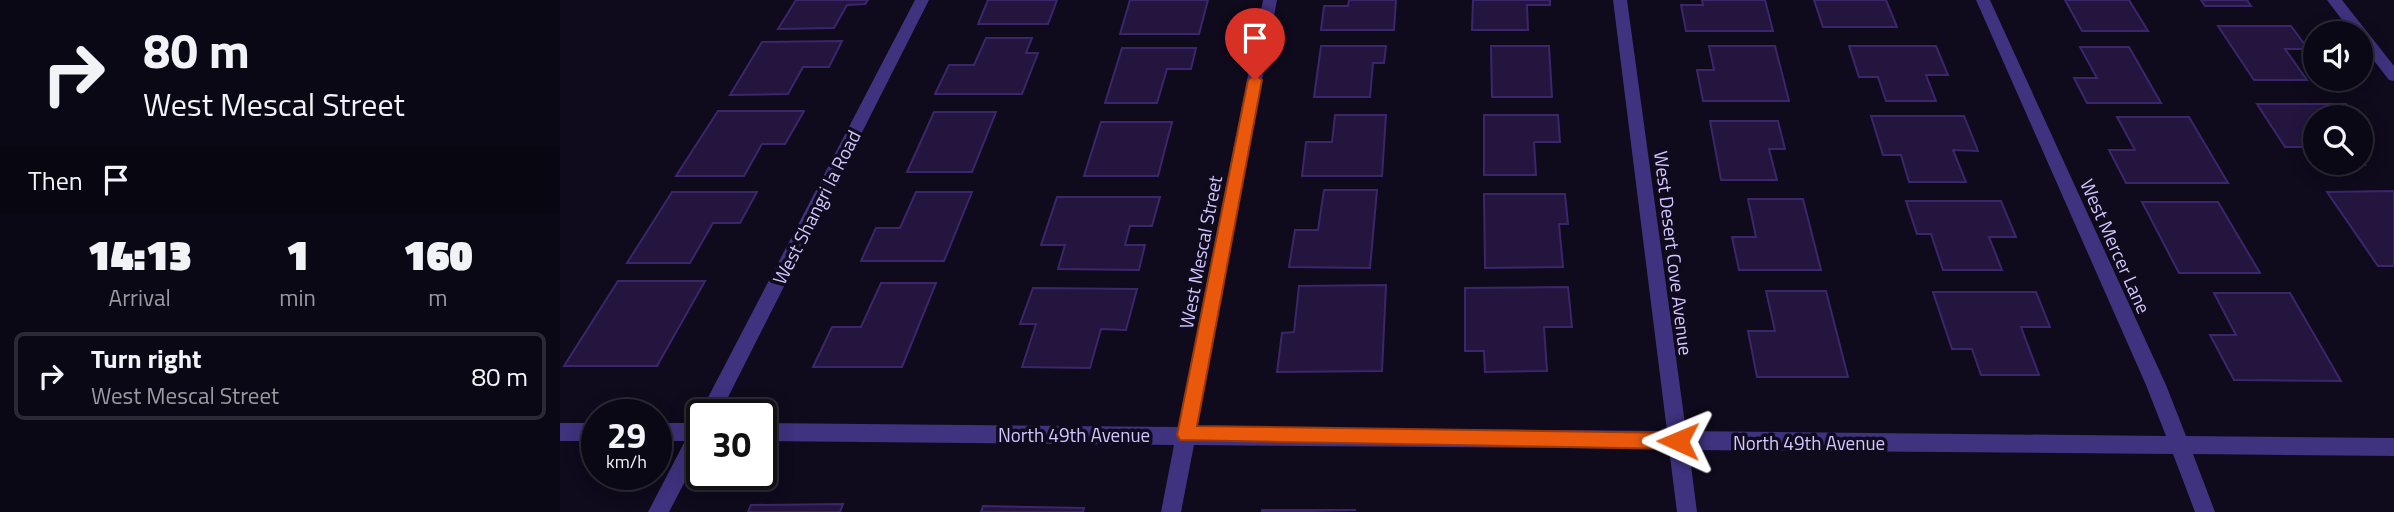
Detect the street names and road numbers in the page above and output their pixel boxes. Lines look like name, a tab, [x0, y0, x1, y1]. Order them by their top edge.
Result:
street label: West Shangri la Road	[765, 125, 867, 289]
street label: West Desert Cove Avenue	[1647, 149, 1701, 357]
street label: West Mescal Street	[1171, 173, 1229, 331]
street label: West Mercer Lane	[2073, 174, 2159, 318]
street label: North 49th Avenue	[998, 420, 1150, 449]
street label: North 49th Avenue	[1733, 428, 1885, 457]

